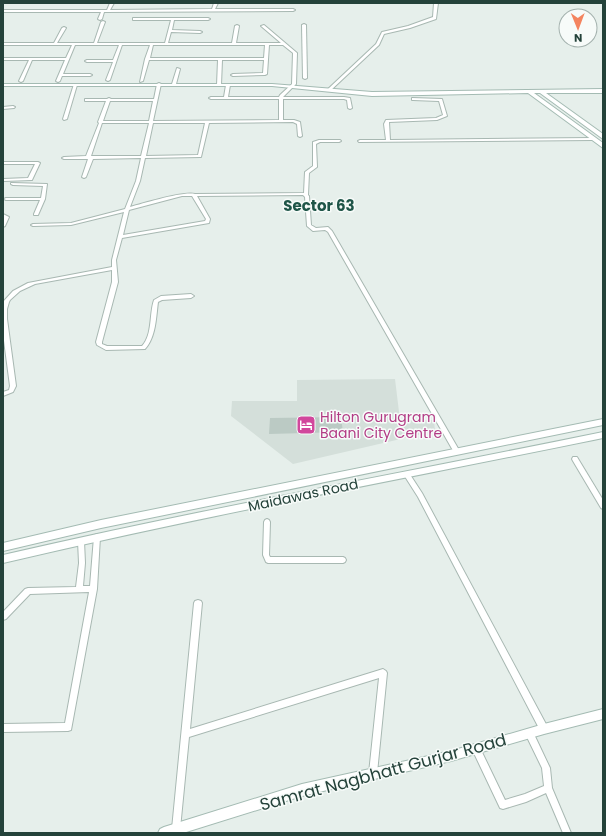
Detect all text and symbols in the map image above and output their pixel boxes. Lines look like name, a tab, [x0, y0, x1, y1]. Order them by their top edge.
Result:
north arrow	[558, 8, 598, 48]
text: N	[574, 30, 582, 46]
district label: Sector 63	[283, 195, 355, 216]
place label: Hilton Gurugram Baani City Centre	[320, 407, 442, 443]
hotel icon: Hilton Gurugram Baani City Centre	[295, 414, 317, 436]
street label: Maidawas Road	[246, 474, 360, 516]
street label: Samrat Nagbhatt Gurjar Road	[257, 727, 509, 817]

